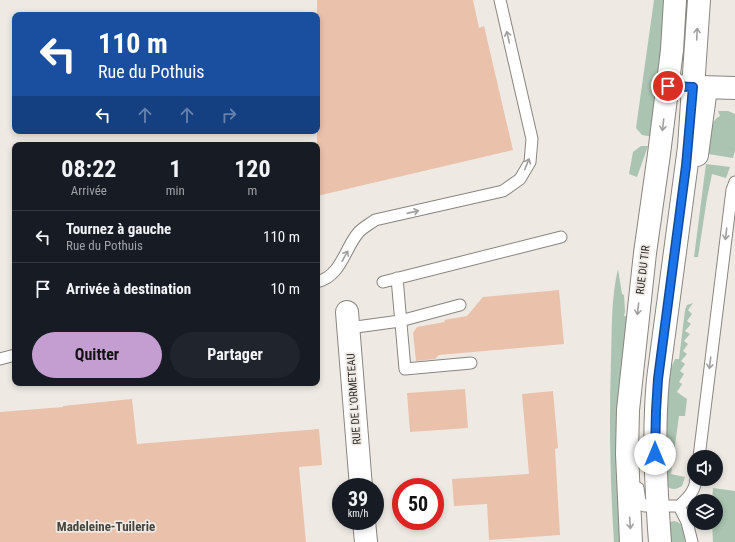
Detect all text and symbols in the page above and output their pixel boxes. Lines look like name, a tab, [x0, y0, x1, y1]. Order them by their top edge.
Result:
text: 110 m	[98, 27, 168, 60]
icon: left	[32, 28, 84, 80]
one-way arrow	[693, 28, 701, 41]
one-way arrow	[504, 31, 512, 44]
text: Rue du Pothuis	[98, 61, 205, 82]
pin	[651, 69, 685, 103]
icon: arrive	[657, 75, 679, 97]
icon: left	[92, 104, 114, 126]
icon: ahead	[134, 104, 156, 126]
icon: ahead	[176, 104, 198, 126]
icon: right	[218, 104, 240, 126]
one-way arrow	[659, 118, 667, 131]
text: 08:22	[61, 155, 116, 183]
text: 1	[169, 155, 181, 183]
text: 120	[234, 155, 271, 183]
one-way arrow	[524, 158, 532, 170]
text: Arrivée	[71, 183, 107, 198]
text: min	[166, 183, 185, 198]
text: m	[248, 183, 257, 198]
one-way arrow	[407, 207, 420, 215]
text: Tournez à gauche	[66, 220, 171, 238]
icon: left	[32, 226, 54, 248]
one-way arrow	[723, 227, 730, 240]
text: 110 m	[263, 228, 300, 246]
text: Rue du Pothuis	[66, 238, 143, 253]
street label: RUE DU TIR	[634, 245, 652, 295]
one-way arrow	[341, 251, 349, 263]
icon: arrive	[32, 278, 54, 300]
text: Arrivée à destination	[66, 280, 191, 298]
text: 10 m	[270, 280, 300, 298]
one-way arrow	[634, 302, 642, 315]
button: Quitter	[32, 332, 162, 378]
button: Partager	[170, 332, 300, 378]
street label: RUE DE L'ORMETEAU	[344, 353, 364, 445]
one-way arrow	[706, 356, 714, 369]
position arrow	[634, 433, 676, 475]
map controls	[687, 450, 723, 530]
button: sound	[687, 450, 723, 486]
speed limit sign: 50	[392, 478, 444, 530]
text: 39	[348, 487, 368, 511]
button: layers	[687, 494, 723, 530]
text: km/h	[348, 508, 368, 519]
one-way arrow	[626, 516, 633, 529]
district label: Madeleine-Tuilerie	[57, 519, 155, 534]

